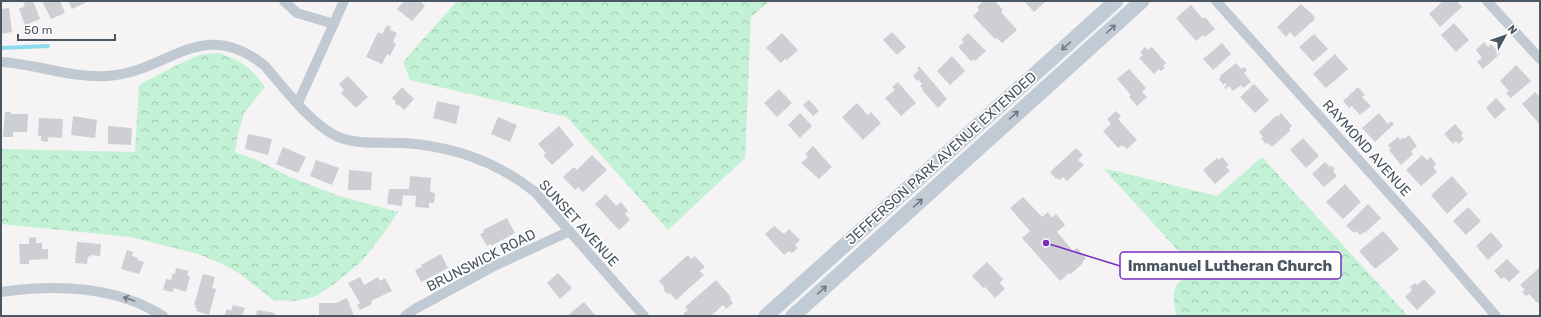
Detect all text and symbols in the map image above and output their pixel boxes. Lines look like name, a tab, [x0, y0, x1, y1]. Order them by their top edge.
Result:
scale bar	[18, 16, 115, 42]
north arrow	[1485, 16, 1525, 56]
text: 50 m	[24, 23, 52, 37]
text: N	[1505, 23, 1520, 37]
one-way arrow	[1106, 24, 1117, 33]
one-way arrow	[1061, 41, 1071, 50]
street label: JEFFERSON PARK AVENUE EXTENDED	[843, 68, 1040, 248]
street label: RAYMOND AVENUE	[1319, 97, 1414, 200]
one-way arrow	[1009, 111, 1020, 120]
street label: SUNSET AVENUE	[535, 177, 622, 270]
one-way arrow	[913, 198, 923, 207]
street label: BRUNSWICK ROAD	[424, 226, 539, 295]
callout: Immanuel Lutheran Church	[1120, 252, 1341, 279]
text: Immanuel Lutheran Church	[1128, 257, 1332, 275]
one-way arrow	[816, 286, 826, 295]
one-way arrow	[123, 294, 135, 302]

